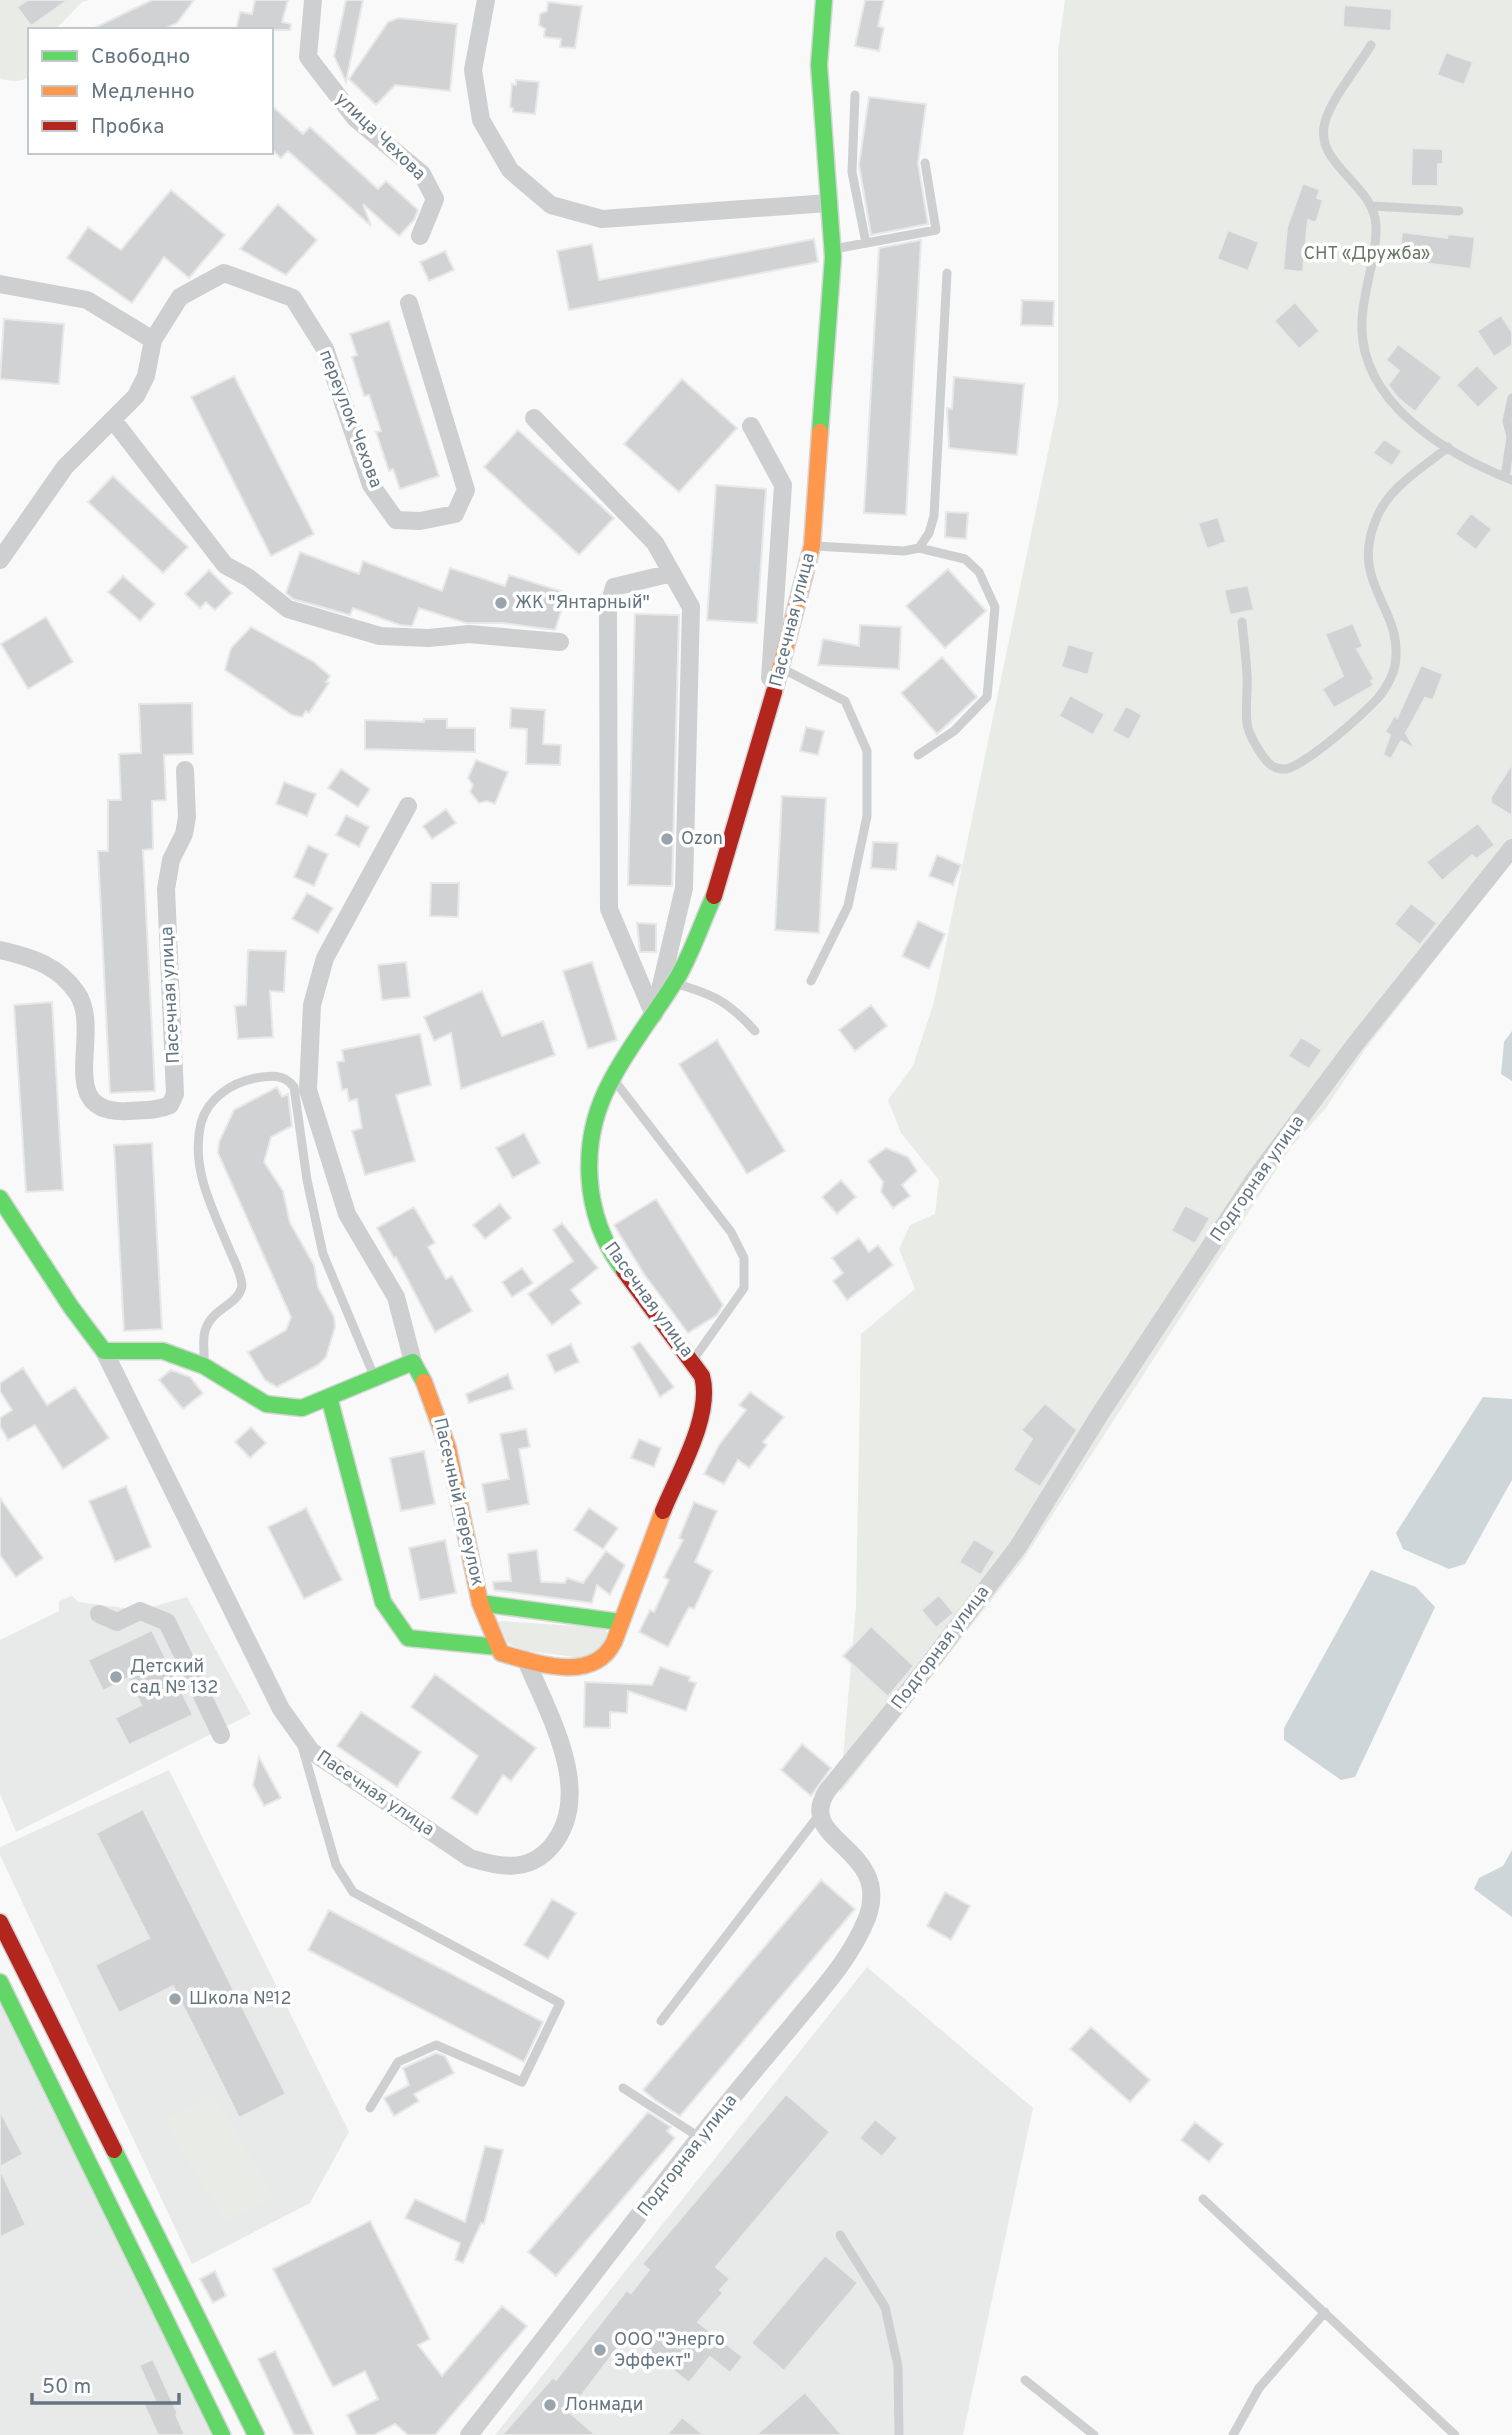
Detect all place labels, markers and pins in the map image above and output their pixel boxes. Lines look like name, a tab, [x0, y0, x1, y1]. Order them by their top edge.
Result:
place label: ЖК "Янтарный"	[515, 592, 650, 615]
marker: ЖК "Янтарный"	[493, 595, 509, 611]
place label: Ozon	[681, 828, 723, 851]
marker: Ozon	[659, 831, 675, 847]
place label: Детский сад № 132	[130, 1656, 218, 1700]
marker: Детский сад № 132	[108, 1669, 124, 1685]
place label: Школа №12	[189, 1988, 292, 2011]
marker: Школа №12	[167, 1991, 183, 2007]
place label: ООО "Энерго Эффект"	[614, 2329, 725, 2373]
marker: ООО "Энерго Эффект"	[592, 2342, 608, 2358]
place label: Лонмади	[564, 2394, 643, 2417]
marker: Лонмади	[542, 2397, 558, 2413]

